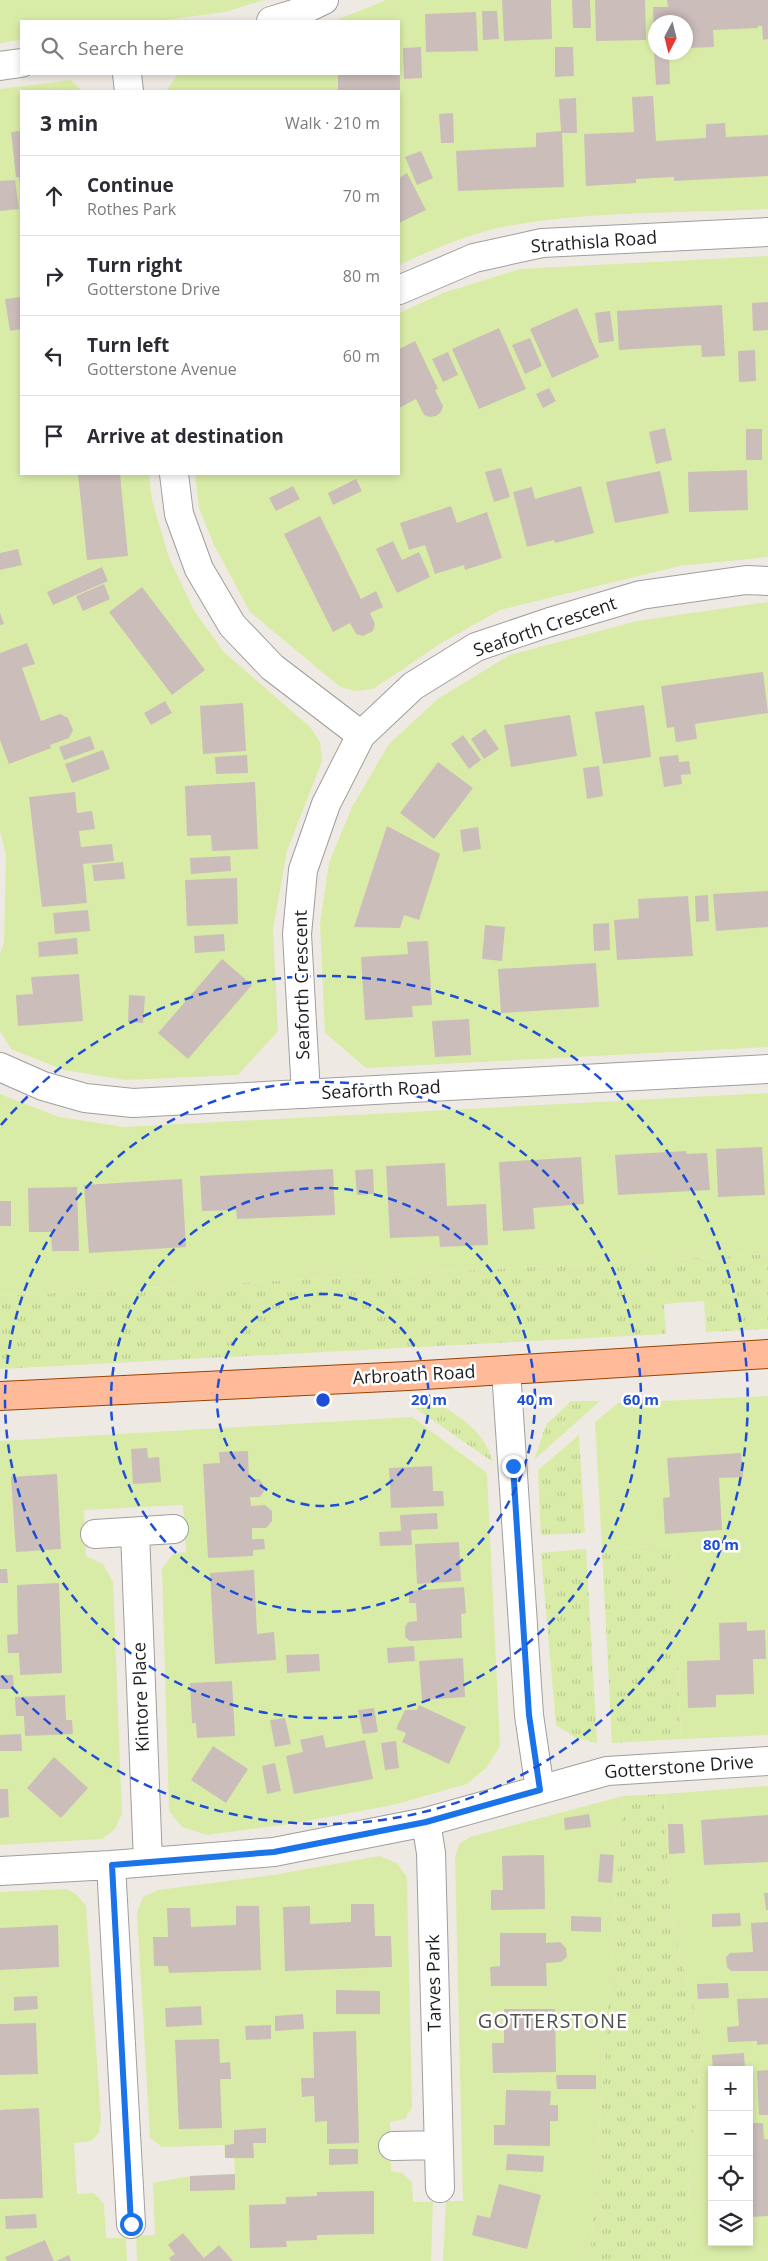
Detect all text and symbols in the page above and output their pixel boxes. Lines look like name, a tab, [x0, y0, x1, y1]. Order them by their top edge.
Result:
north arrow	[648, 15, 693, 60]
search box	[20, 20, 400, 75]
icon: search	[38, 34, 66, 62]
text: Search here	[78, 35, 184, 61]
text: 3 min	[40, 109, 98, 137]
text: Walk · 210 m	[285, 112, 380, 134]
text: Continue	[87, 172, 174, 198]
icon: ahead	[40, 182, 68, 210]
text: 70 m	[343, 185, 380, 207]
text: Rothes Park	[87, 198, 176, 220]
street label: Strathisla Road	[530, 225, 658, 257]
text: Turn right	[87, 252, 182, 278]
icon: right	[40, 262, 68, 290]
text: 80 m	[343, 265, 380, 287]
text: Gotterstone Drive	[87, 278, 220, 300]
text: Turn left	[87, 332, 169, 358]
icon: left	[40, 342, 68, 370]
text: 60 m	[343, 345, 380, 367]
text: Gotterstone Avenue	[87, 358, 237, 380]
icon: arrive	[40, 422, 68, 450]
text: Arrive at destination	[87, 423, 284, 449]
street label: Seaforth Crescent	[470, 590, 619, 662]
street label: Seaforth Crescent	[288, 910, 314, 1060]
street label: Seaforth Road	[321, 1074, 441, 1104]
street label: Arbroath Road	[352, 1359, 476, 1389]
text: 20 m	[411, 1389, 447, 1409]
text: 40 m	[517, 1389, 553, 1409]
text: 60 m	[623, 1389, 659, 1409]
centre of rings	[314, 1391, 332, 1409]
route end	[502, 1455, 525, 1478]
text: 80 m	[703, 1534, 739, 1554]
street label: Kintore Place	[126, 1642, 154, 1752]
street label: Gotterstone Drive	[603, 1749, 755, 1783]
street label: Tarves Park	[420, 1934, 446, 2032]
district label: GOTTERSTONE	[478, 2007, 628, 2034]
map controls	[708, 2066, 753, 2246]
button: +	[708, 2066, 753, 2111]
button: −	[708, 2111, 753, 2156]
button: locate	[708, 2156, 753, 2201]
button: layers	[708, 2201, 753, 2246]
route start	[120, 2213, 143, 2236]

